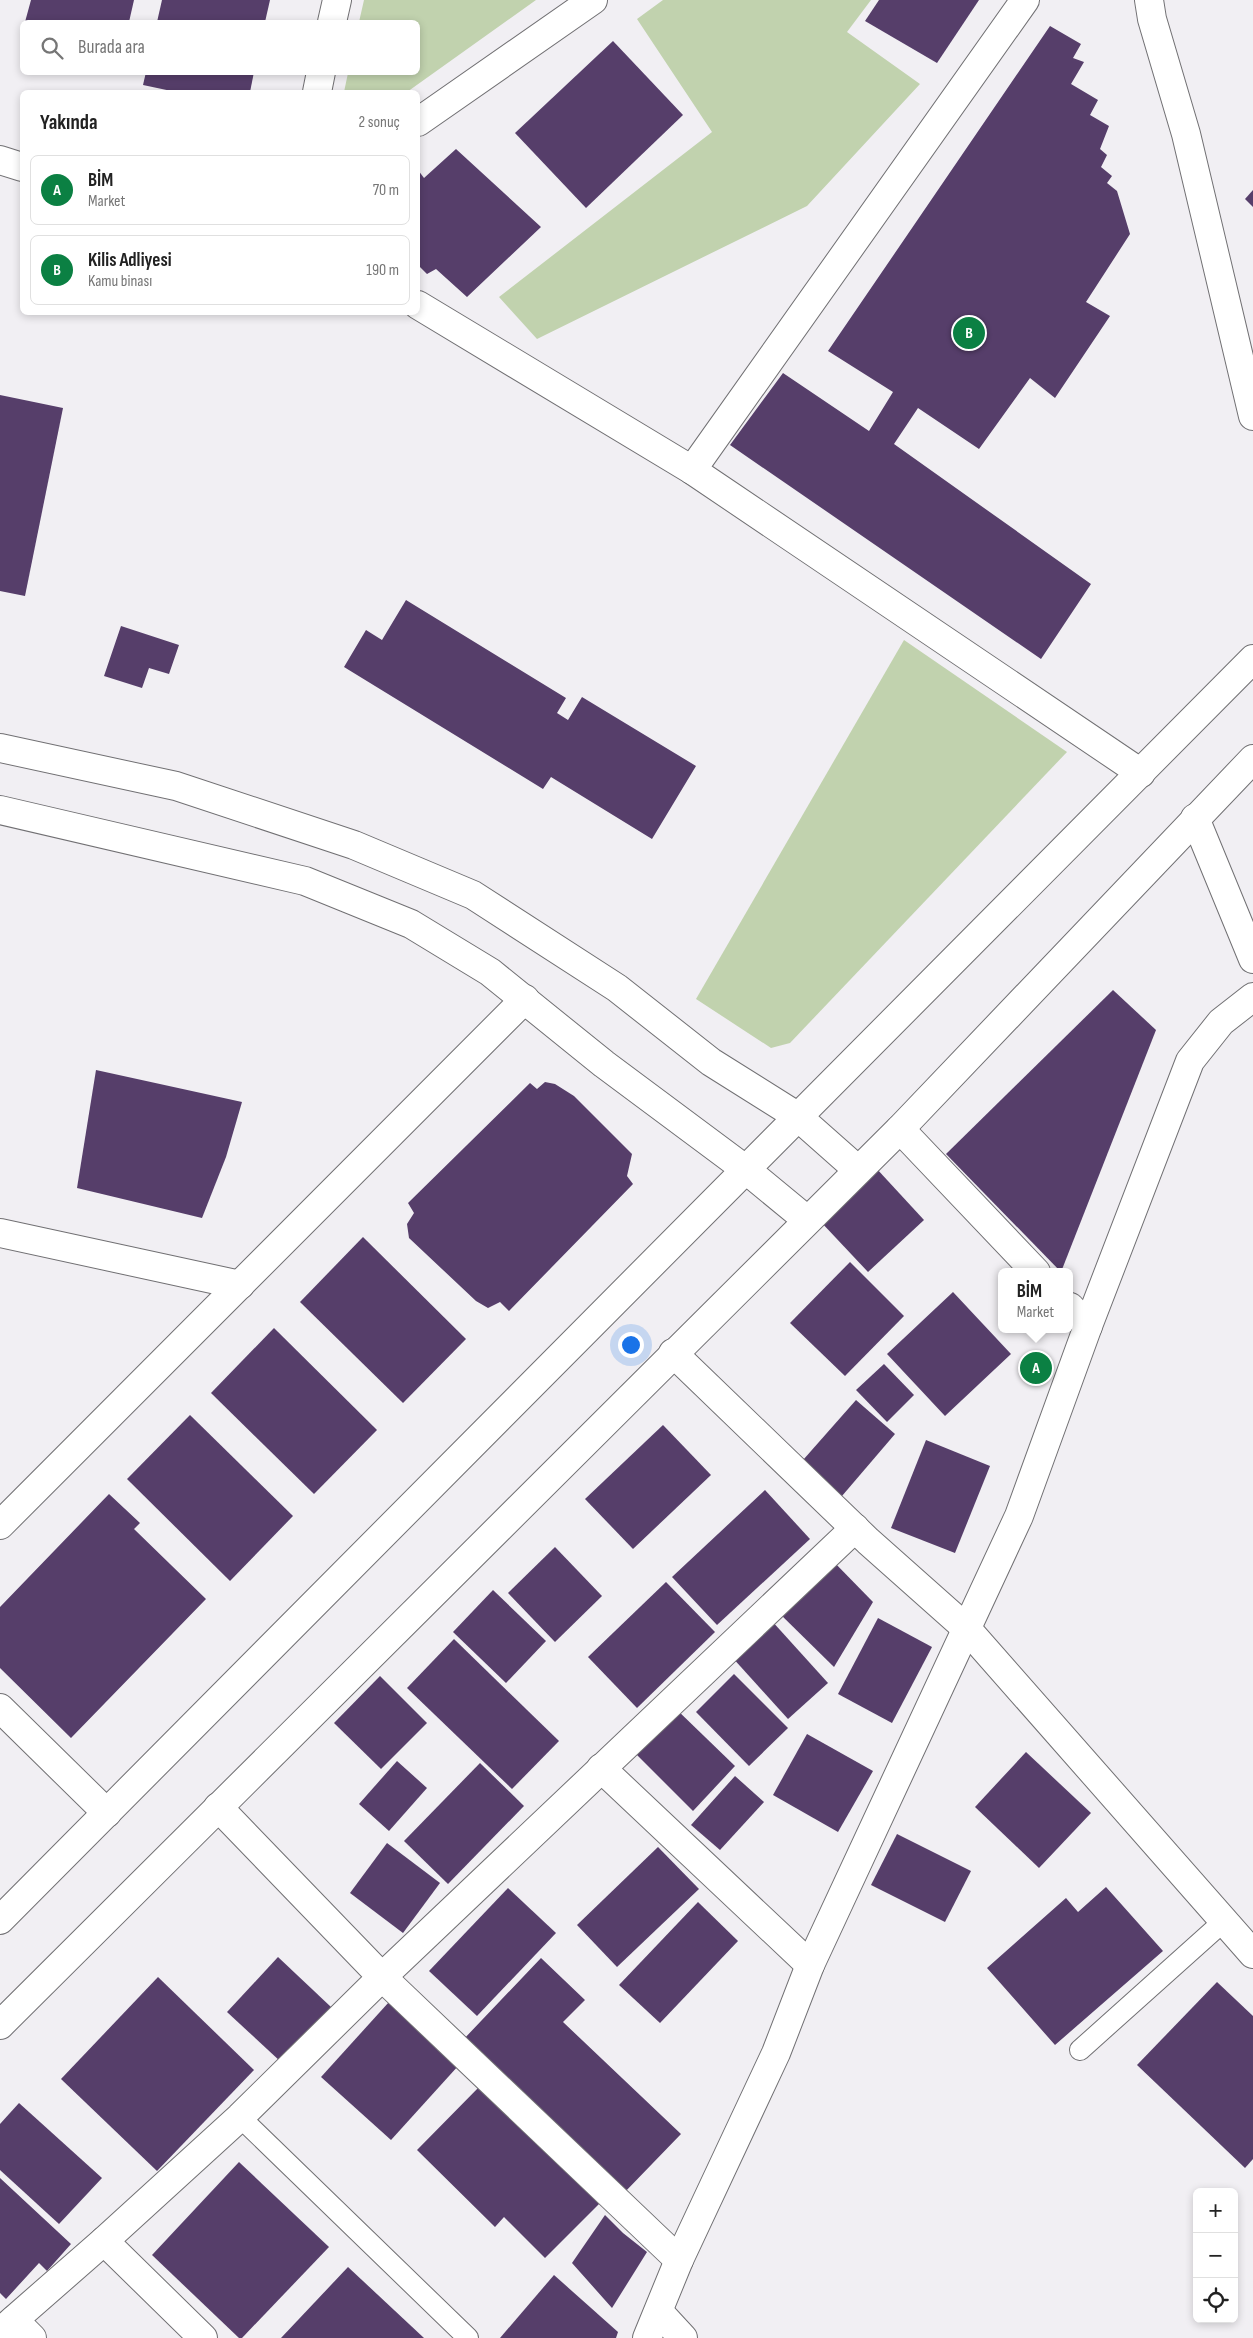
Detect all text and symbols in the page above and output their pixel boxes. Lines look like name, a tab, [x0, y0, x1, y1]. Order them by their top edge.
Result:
search box	[20, 20, 420, 75]
icon: search	[38, 34, 66, 62]
text: Burada ara	[78, 36, 145, 59]
text: Yakında	[40, 110, 97, 135]
text: 2 sonuç	[359, 113, 400, 132]
text: BİM	[88, 169, 113, 192]
text: A	[53, 181, 61, 200]
text: 70 m	[373, 181, 399, 200]
text: Market	[88, 192, 125, 211]
text: Kilis Adliyesi	[88, 249, 172, 272]
text: B	[53, 261, 61, 280]
text: 190 m	[366, 261, 399, 280]
text: Kamu binası	[88, 272, 152, 291]
pin: B	[953, 314, 985, 352]
popup	[998, 1268, 1073, 1333]
text: BİM	[1017, 1280, 1042, 1303]
text: Market	[1017, 1303, 1054, 1322]
your location	[618, 1332, 644, 1358]
pin: A	[1020, 1349, 1052, 1387]
map controls	[1193, 2188, 1238, 2323]
button: +	[1193, 2188, 1238, 2233]
button: −	[1193, 2233, 1238, 2278]
button: locate	[1193, 2278, 1238, 2323]

